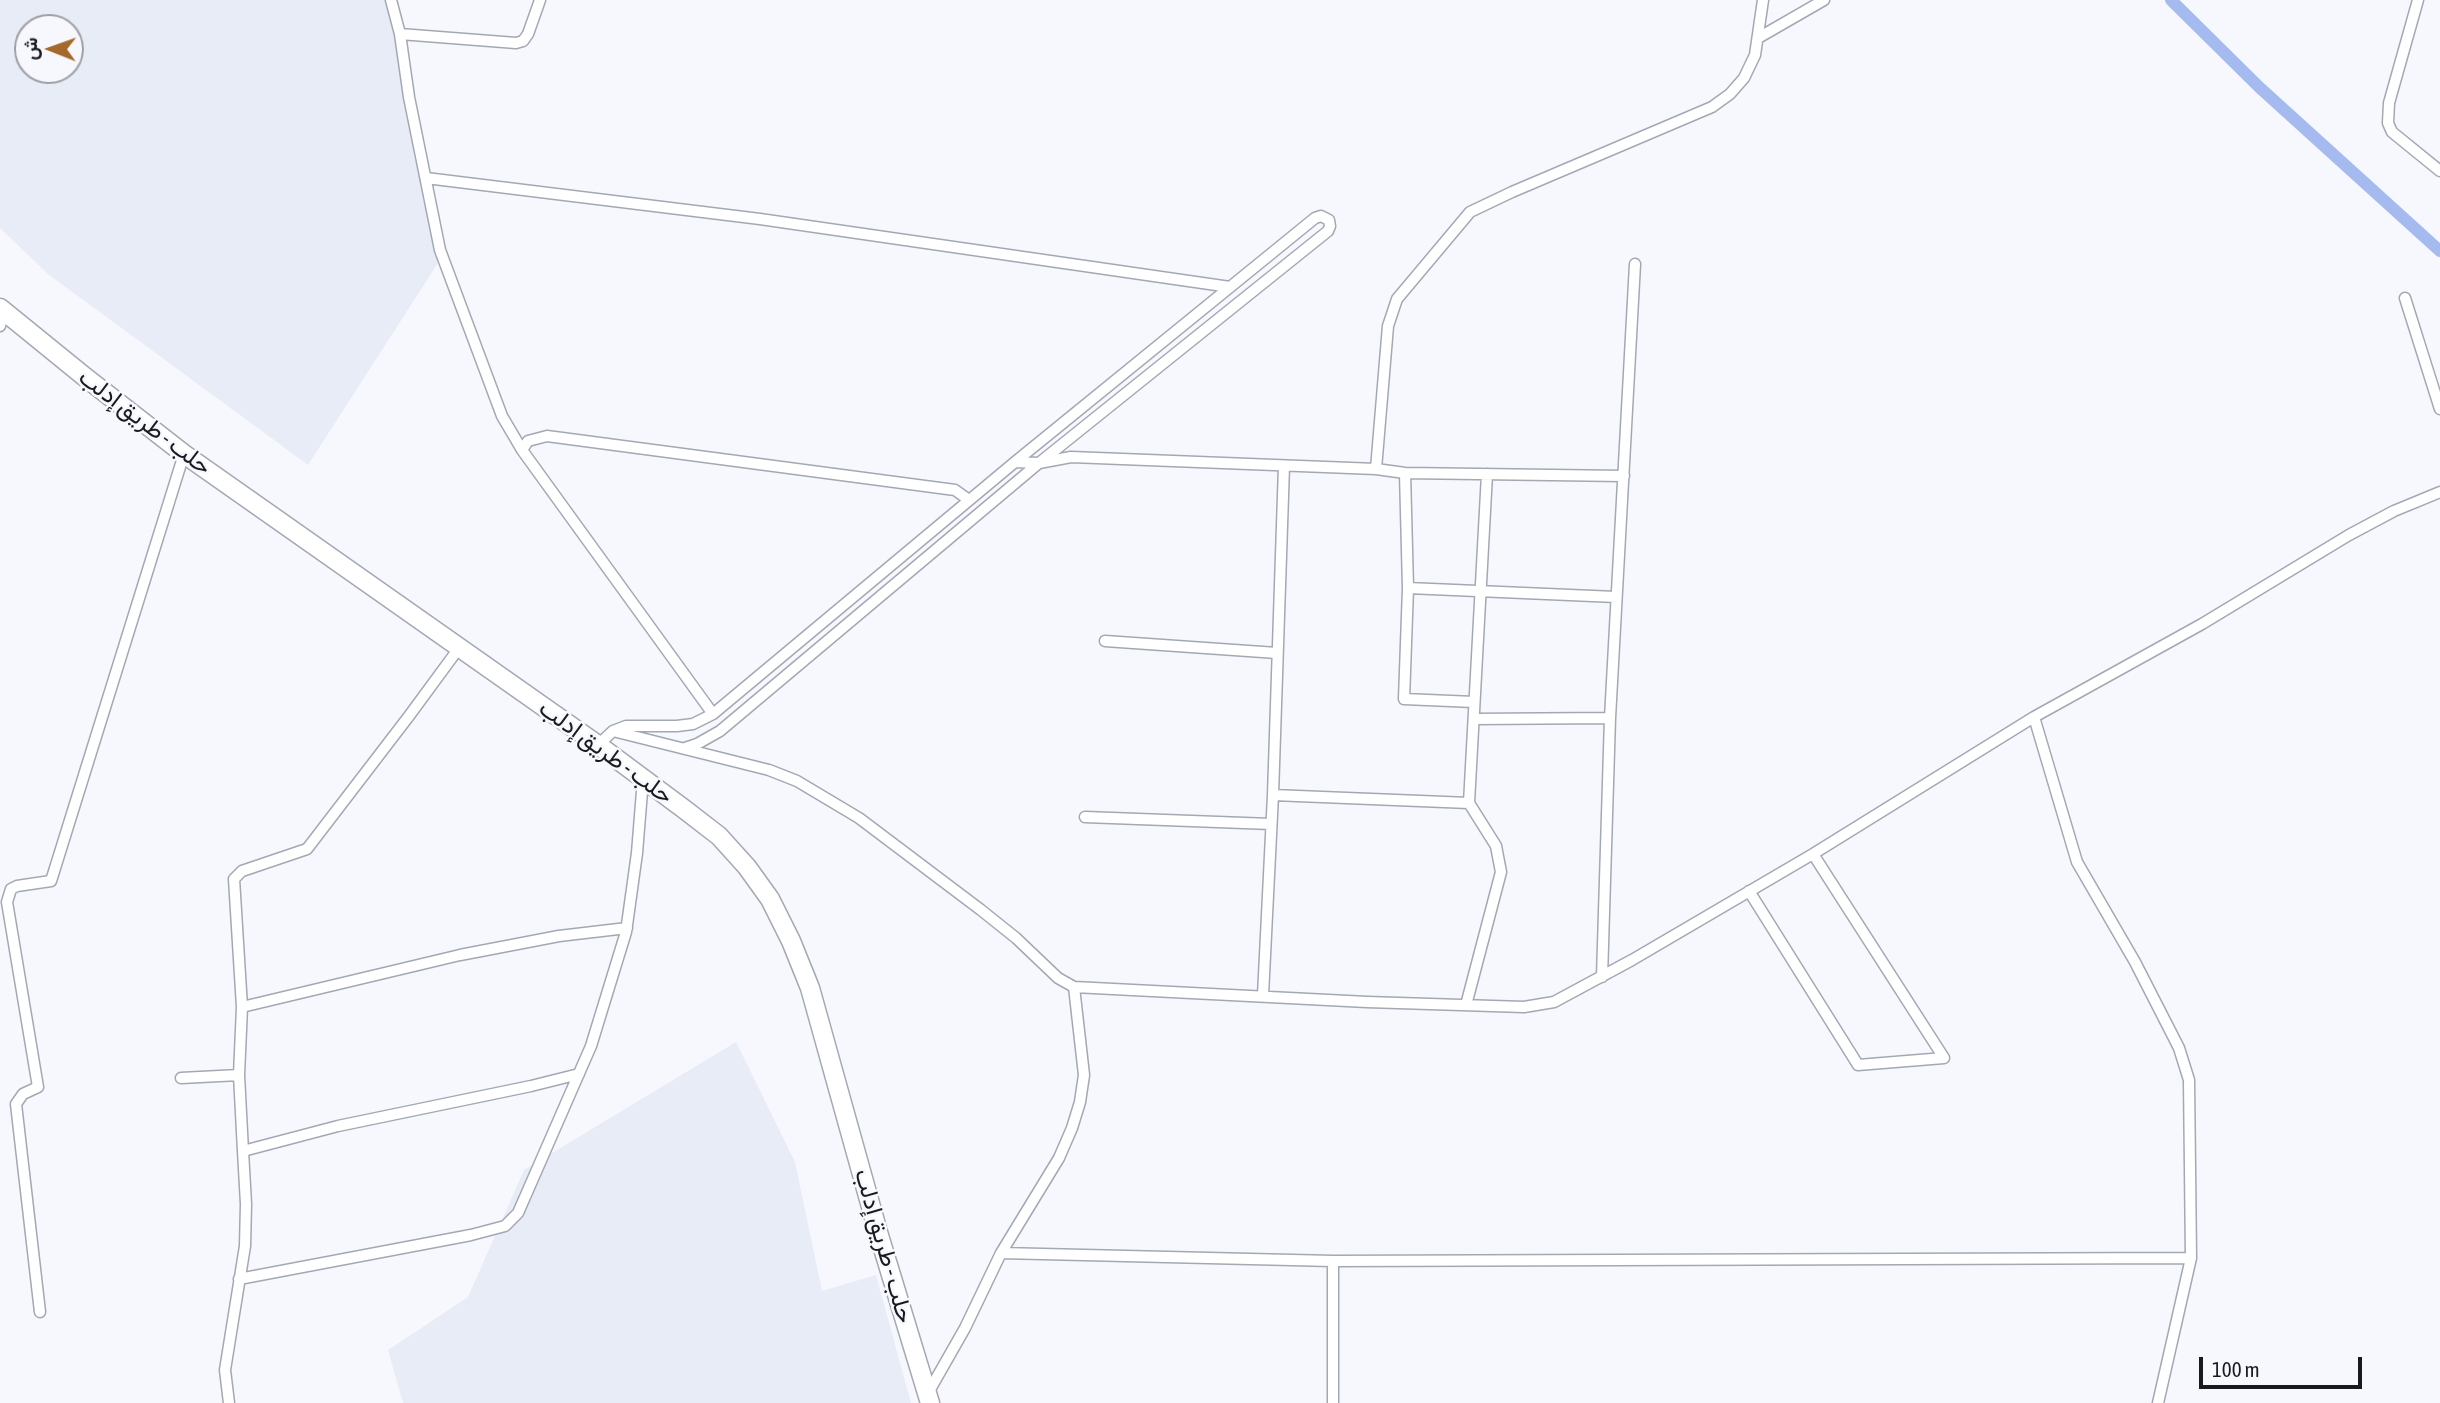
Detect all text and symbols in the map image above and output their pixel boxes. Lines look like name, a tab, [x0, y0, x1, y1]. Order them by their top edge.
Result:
north arrow	[14, 14, 84, 84]
text: ش	[19, 37, 41, 60]
street label: حلب - طريق إدلب	[73, 363, 217, 481]
street label: حلب - طريق إدلب	[533, 694, 679, 810]
street label: حلب - طريق إدلب	[848, 1166, 920, 1326]
scale bar	[2202, 1344, 2365, 1388]
text: 100 m	[2212, 1357, 2260, 1381]

